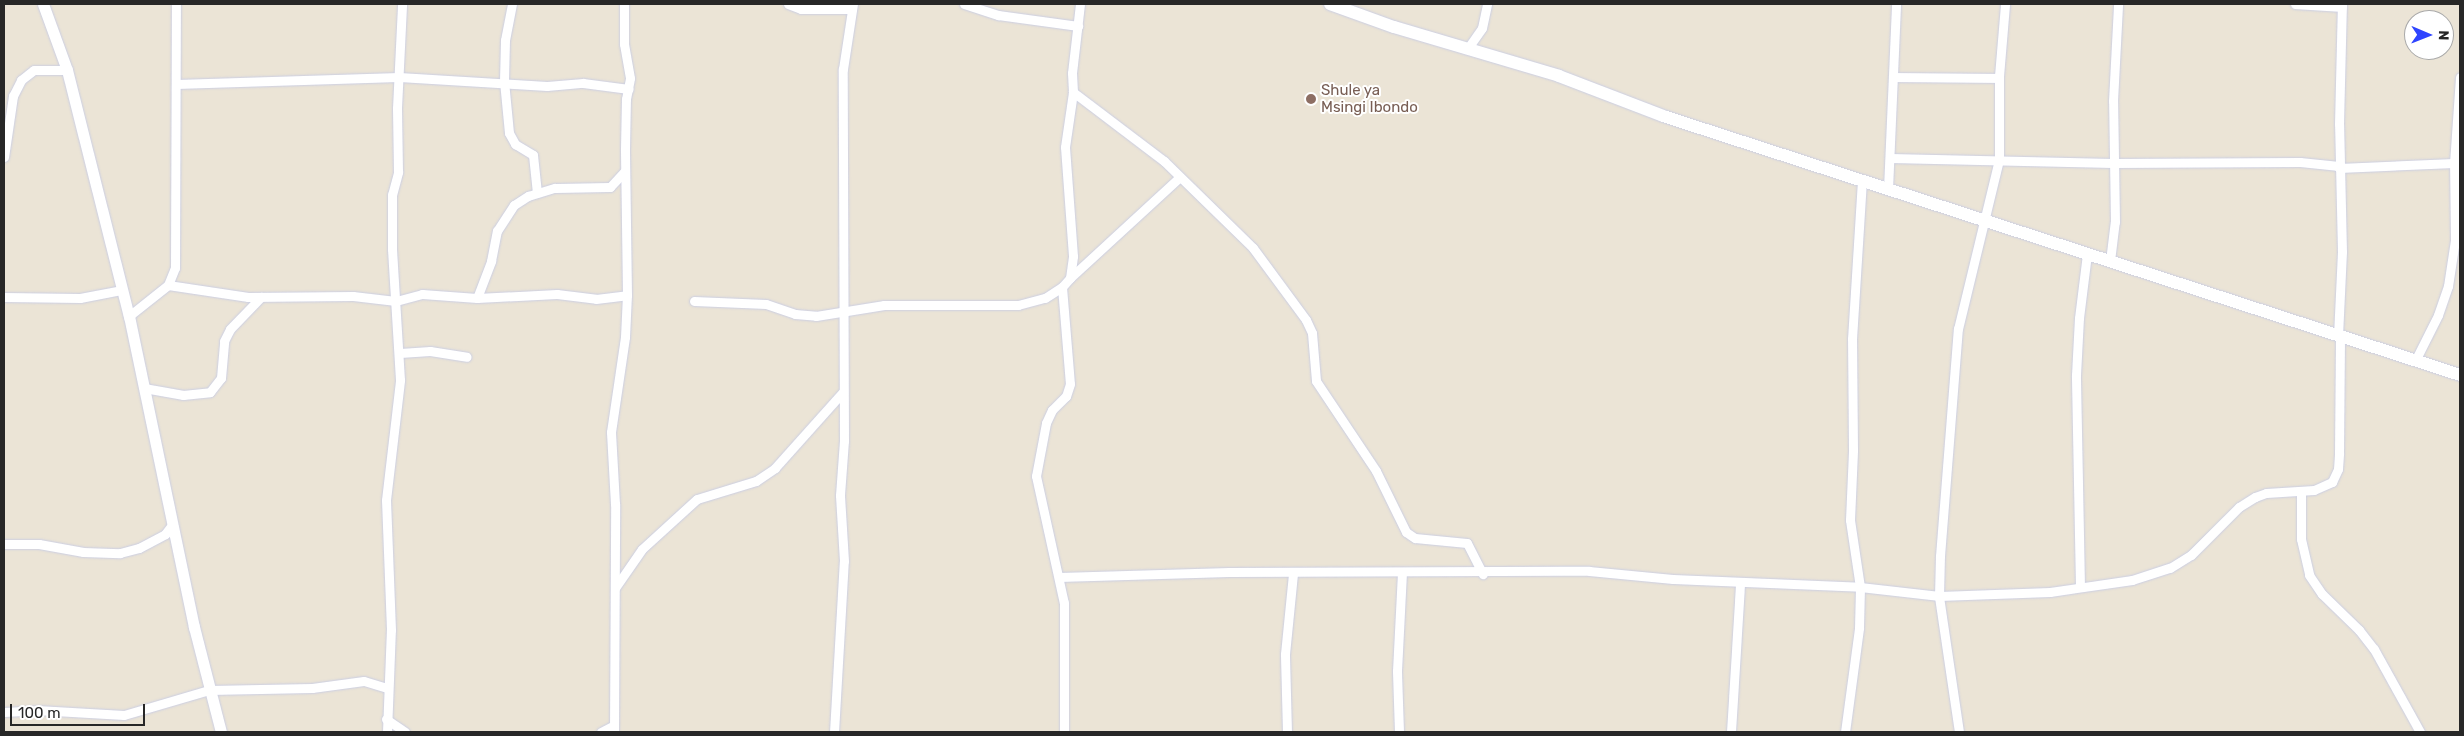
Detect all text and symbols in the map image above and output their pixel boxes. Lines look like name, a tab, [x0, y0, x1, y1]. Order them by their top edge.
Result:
north arrow	[2404, 10, 2454, 60]
text: N	[2435, 30, 2452, 40]
place label: Shule ya Msingi Ibondo	[1321, 81, 1418, 116]
marker: Shule ya Msingi Ibondo	[1305, 93, 1317, 105]
scale bar	[12, 694, 148, 726]
text: 100 m	[18, 704, 60, 722]

